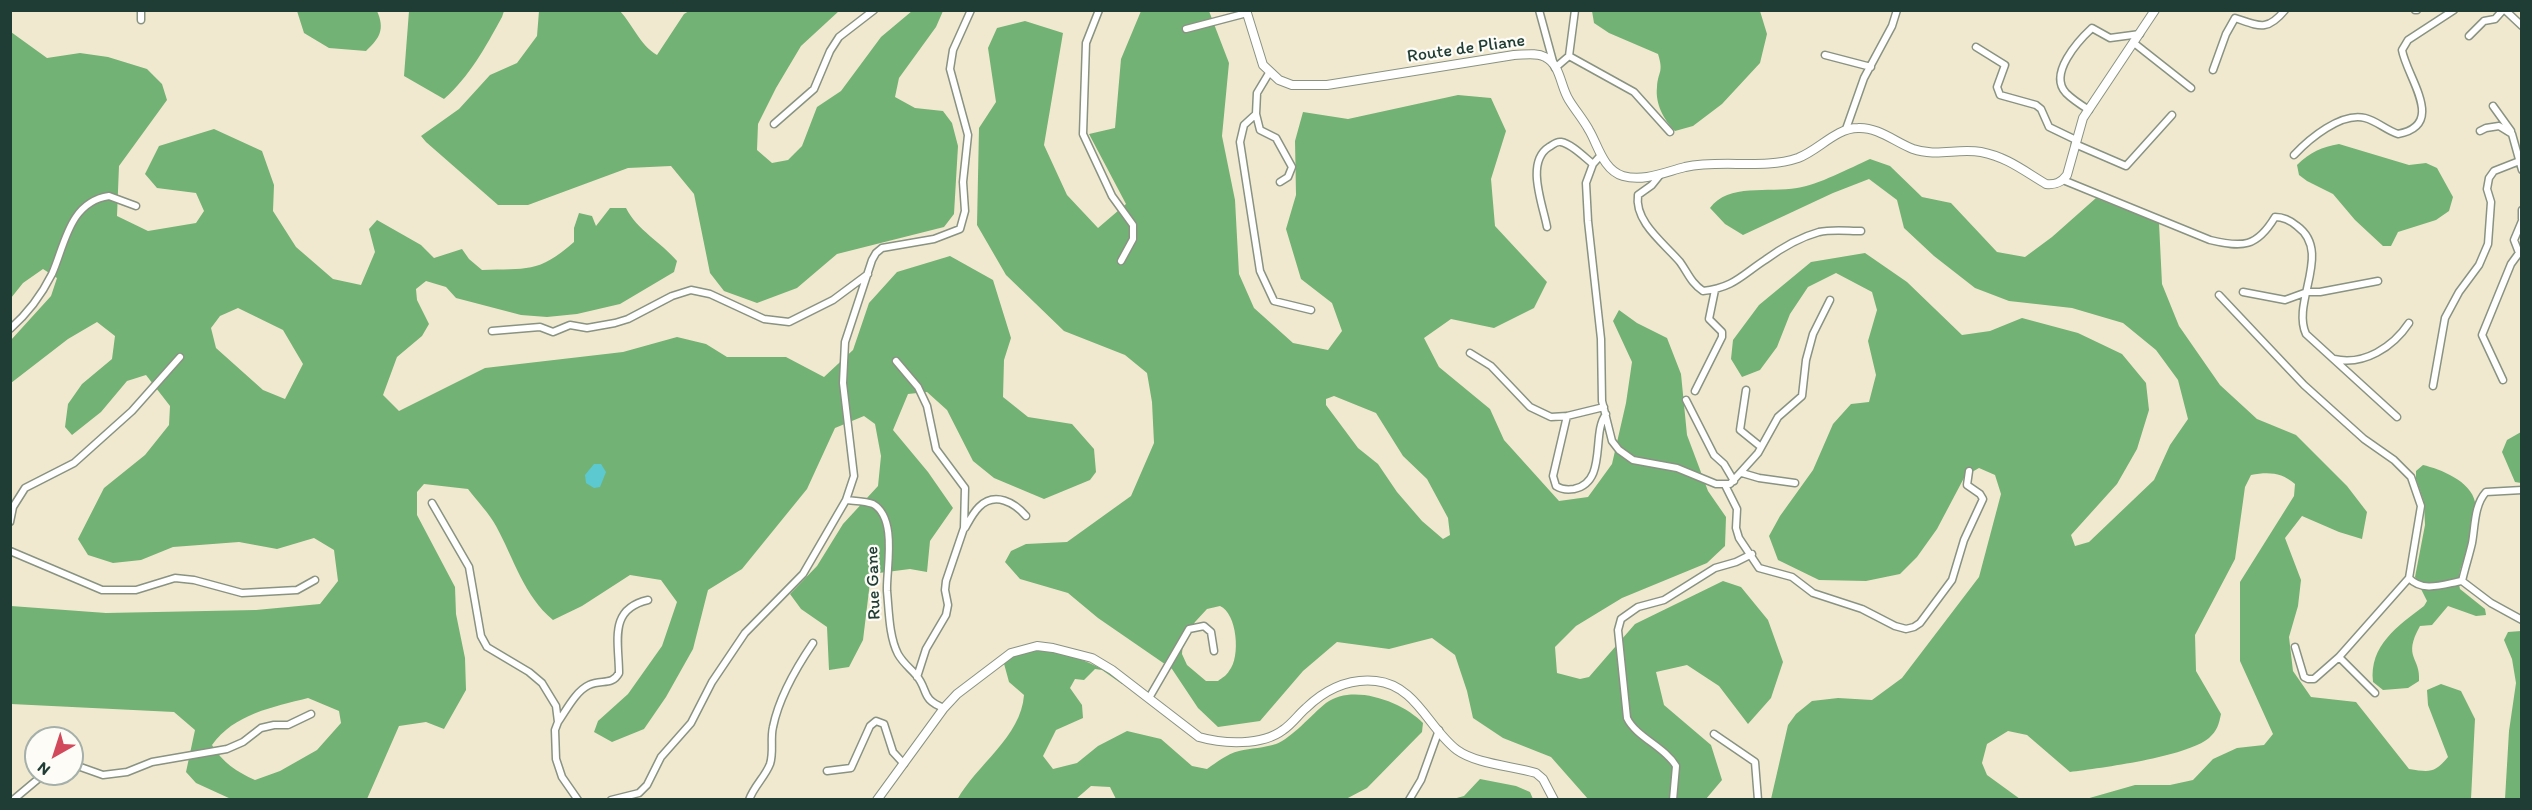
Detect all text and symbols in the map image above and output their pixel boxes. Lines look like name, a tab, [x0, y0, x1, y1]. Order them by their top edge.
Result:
street label: Route de Pliane	[1406, 30, 1526, 68]
street label: Rue Gane	[862, 546, 886, 620]
north arrow	[24, 726, 84, 786]
text: N	[33, 758, 54, 780]

